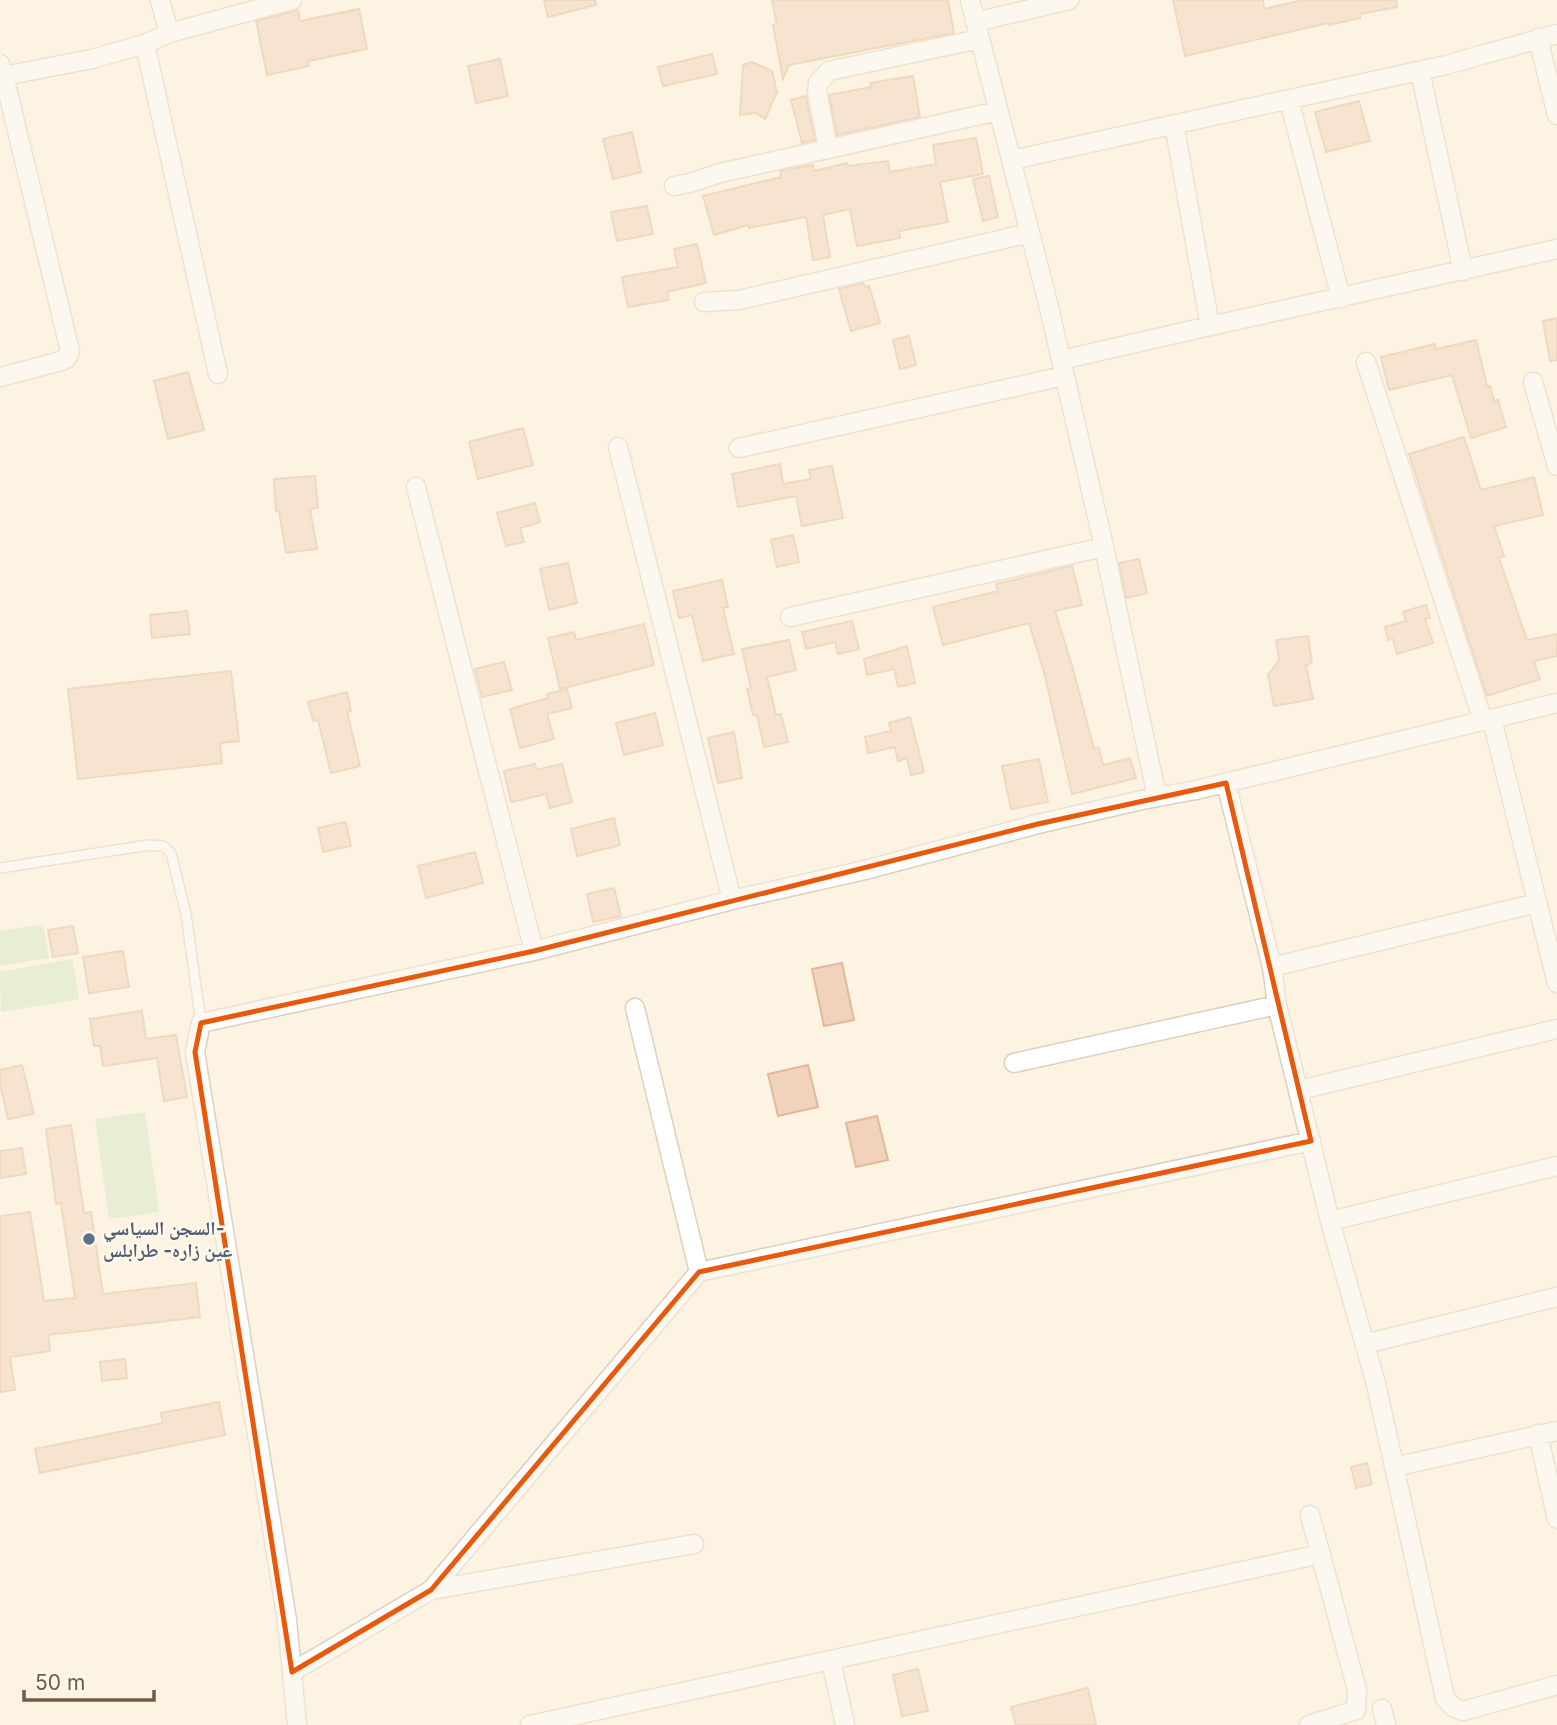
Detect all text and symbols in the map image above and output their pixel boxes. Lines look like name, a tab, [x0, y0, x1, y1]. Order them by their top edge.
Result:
place label: السجن السياسي- عين زاره- طرابلس	[103, 1217, 233, 1262]
marker: السجن السياسي- عين زاره- طرابلس	[81, 1231, 97, 1247]
scale bar	[24, 1658, 154, 1702]
text: 50 m	[35, 1670, 85, 1695]

